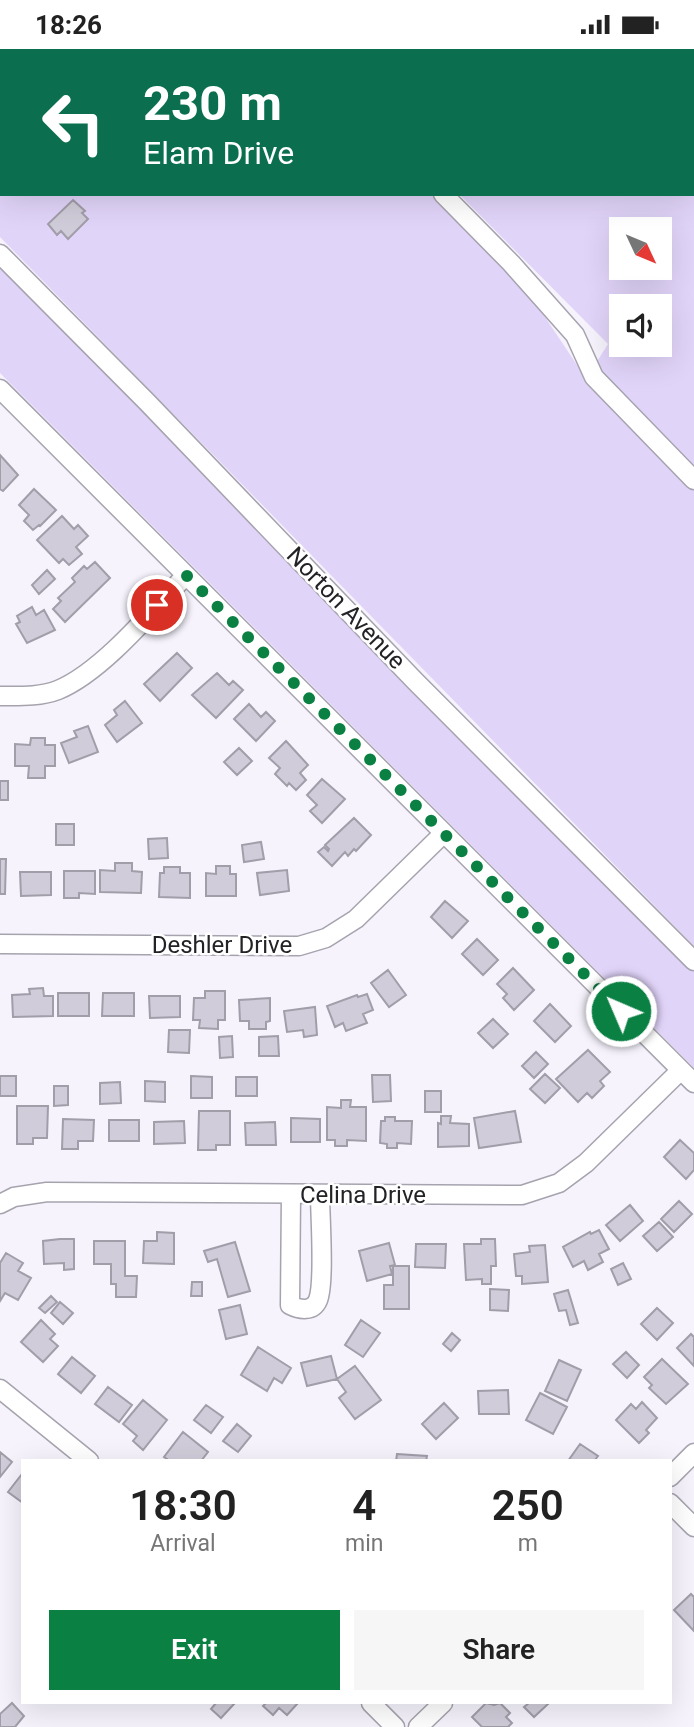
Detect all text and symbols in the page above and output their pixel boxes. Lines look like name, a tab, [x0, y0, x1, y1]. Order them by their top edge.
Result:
text: 18:26	[35, 10, 102, 40]
text: 230 m	[143, 75, 282, 132]
icon: left	[28, 77, 119, 168]
text: Elam Drive	[143, 134, 294, 172]
north arrow	[609, 217, 672, 280]
map controls	[609, 217, 672, 357]
button: sound	[609, 294, 672, 357]
street label: Norton Avenue	[281, 541, 411, 675]
pin	[127, 575, 187, 635]
icon: arrive	[138, 586, 176, 624]
street label: Deshler Drive	[152, 931, 292, 959]
position arrow	[584, 974, 658, 1048]
street label: Celina Drive	[300, 1181, 426, 1209]
text: 18:30	[129, 1481, 237, 1530]
text: 4	[352, 1481, 376, 1530]
text: 250	[492, 1481, 564, 1530]
text: Arrival	[150, 1530, 216, 1557]
text: min	[345, 1530, 383, 1557]
text: m	[518, 1530, 538, 1557]
button: Exit	[49, 1610, 340, 1690]
button: Share	[354, 1610, 644, 1690]

